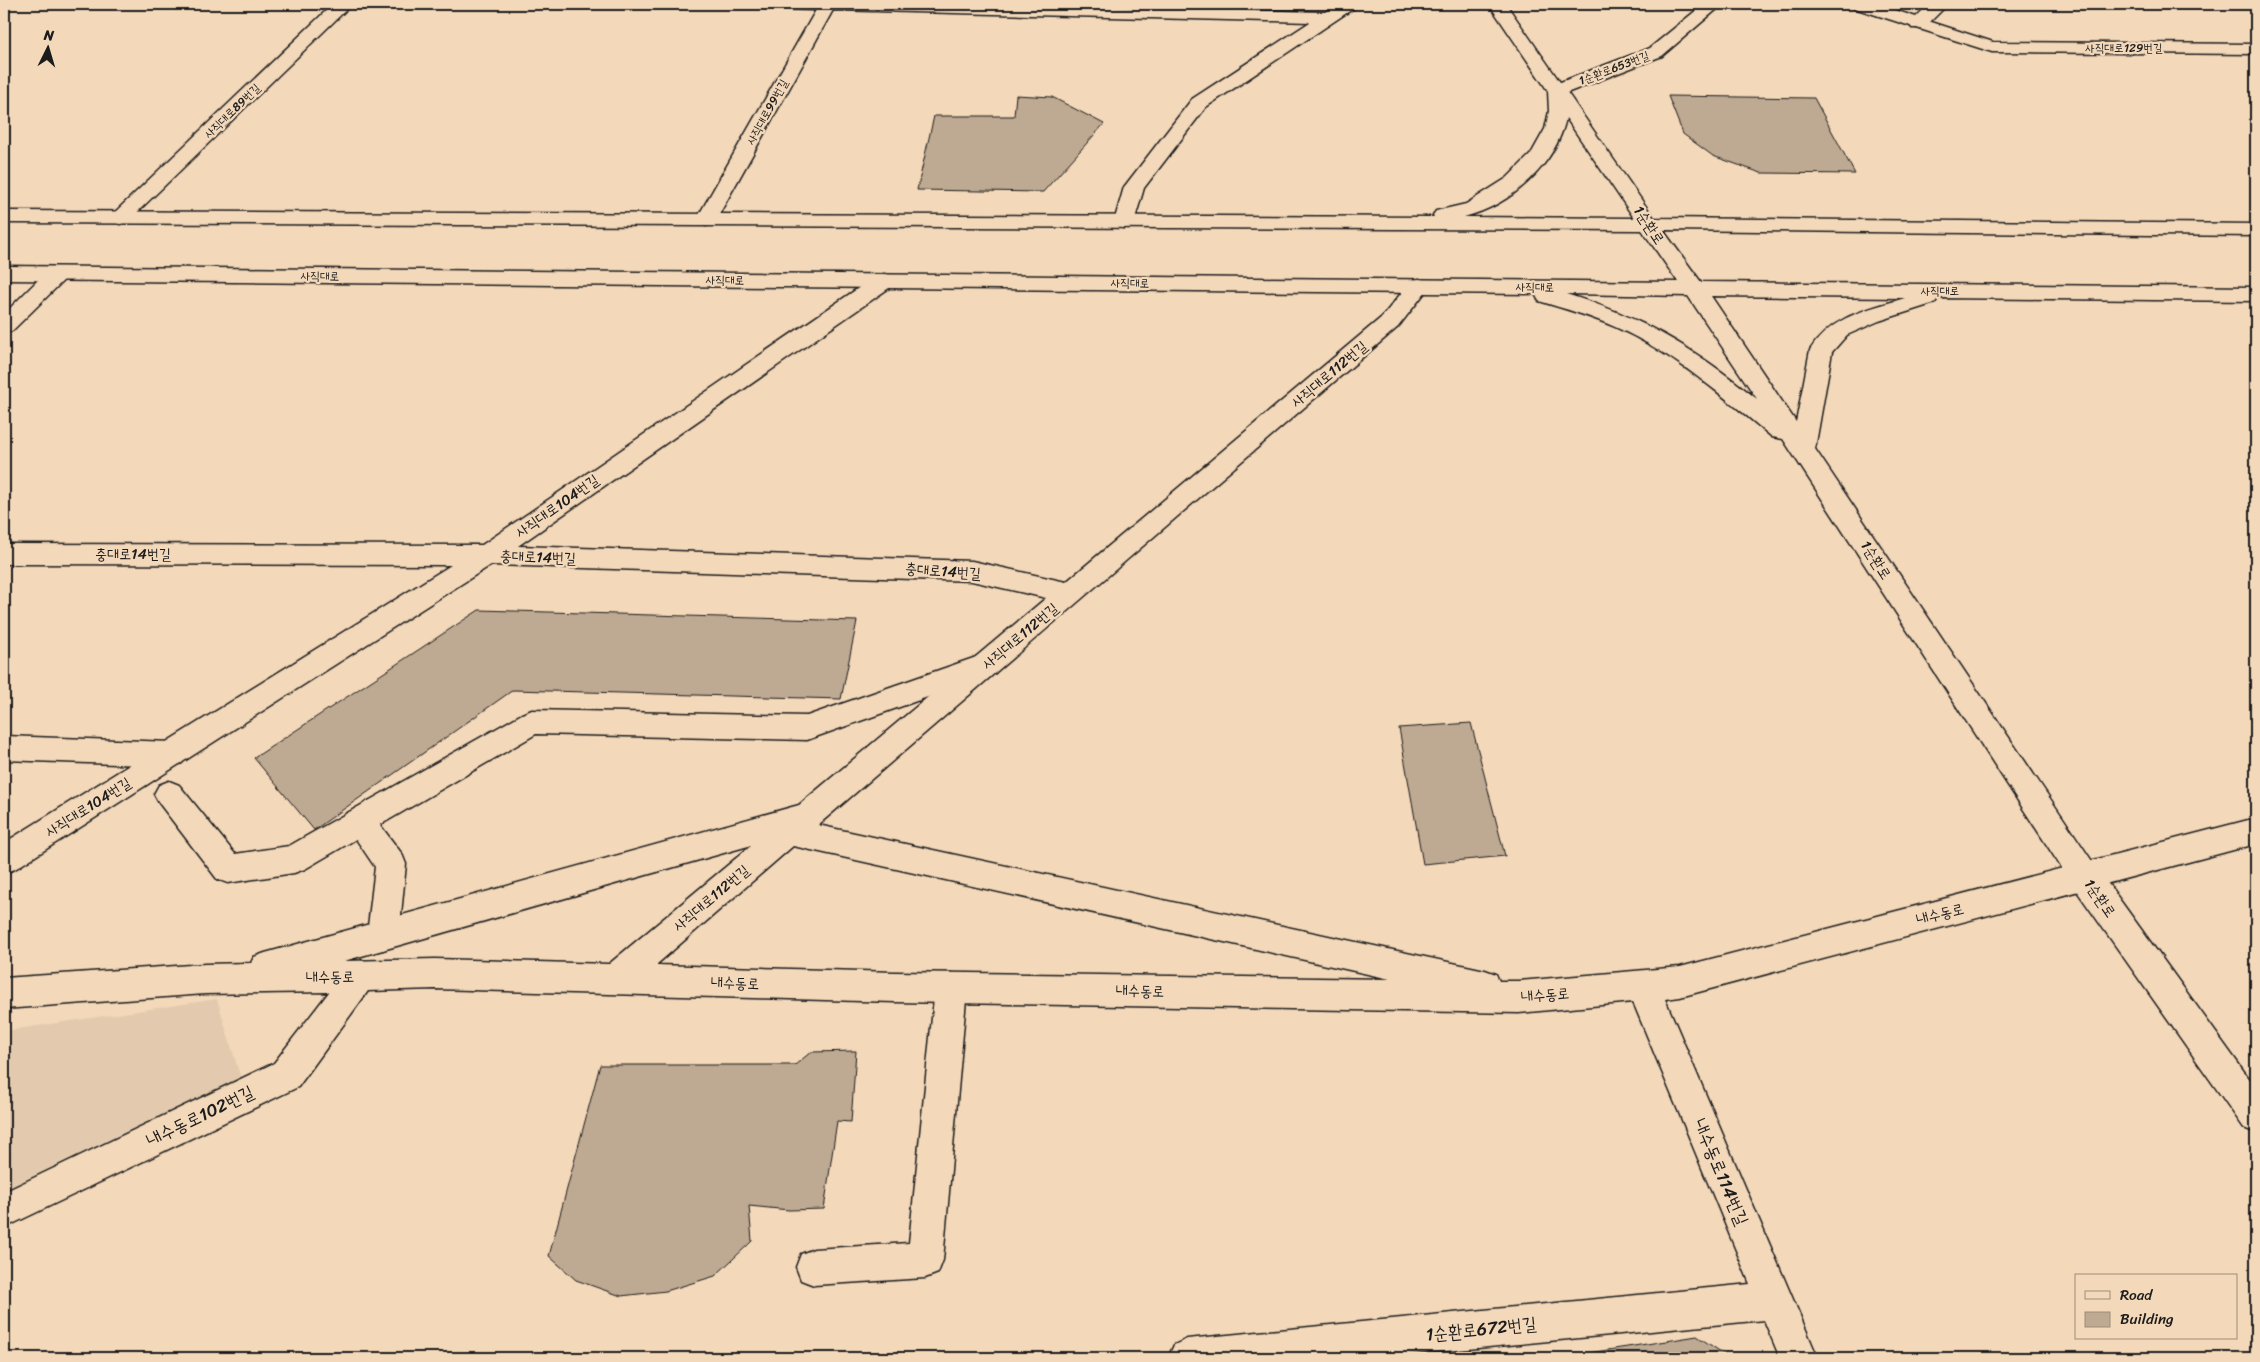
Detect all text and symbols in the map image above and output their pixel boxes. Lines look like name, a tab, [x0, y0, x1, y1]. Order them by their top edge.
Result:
north arrow	[22, 22, 72, 72]
text: N	[42, 23, 55, 48]
street label: 사직대로129번길	[2085, 37, 2163, 59]
street label: 1순환로653번길	[1575, 44, 1653, 92]
street label: 사직대로99번길	[740, 75, 794, 149]
street label: 사직대로89번길	[198, 78, 266, 144]
street label: 1순환로	[1626, 200, 1672, 250]
street label: 사직대로	[300, 265, 340, 287]
street label: 사직대로	[705, 269, 745, 291]
street label: 사직대로	[1110, 272, 1150, 294]
street label: 사직대로	[1515, 276, 1555, 298]
street label: 사직대로	[1921, 280, 1959, 302]
street label: 사직대로112번길	[1285, 334, 1373, 414]
street label: 사직대로104번길	[510, 467, 604, 545]
street label: 1순환로	[1853, 535, 1899, 585]
street label: 충대로14번길	[95, 541, 171, 567]
street label: 충대로14번길	[499, 543, 577, 571]
street label: 충대로14번길	[904, 555, 982, 587]
street label: 사직대로112번길	[976, 596, 1064, 676]
street label: 사직대로104번길	[40, 770, 136, 844]
street label: 사직대로112번길	[667, 858, 755, 938]
street label: 1순환로	[2077, 873, 2123, 923]
street label: 내수동로	[1913, 896, 1967, 932]
street label: 내수동로	[306, 964, 354, 990]
street label: 내수동로	[710, 969, 760, 997]
street label: 내수동로	[1116, 978, 1164, 1004]
street label: 내수동로	[1520, 980, 1570, 1010]
street label: 내수동로102번길	[141, 1076, 260, 1156]
street label: 내수동로114번길	[1684, 1113, 1758, 1231]
legend	[2075, 1274, 2238, 1340]
text: Road	[2120, 1282, 2153, 1308]
text: Building	[2120, 1306, 2174, 1332]
street label: 1순환로672번길	[1424, 1307, 1538, 1351]

